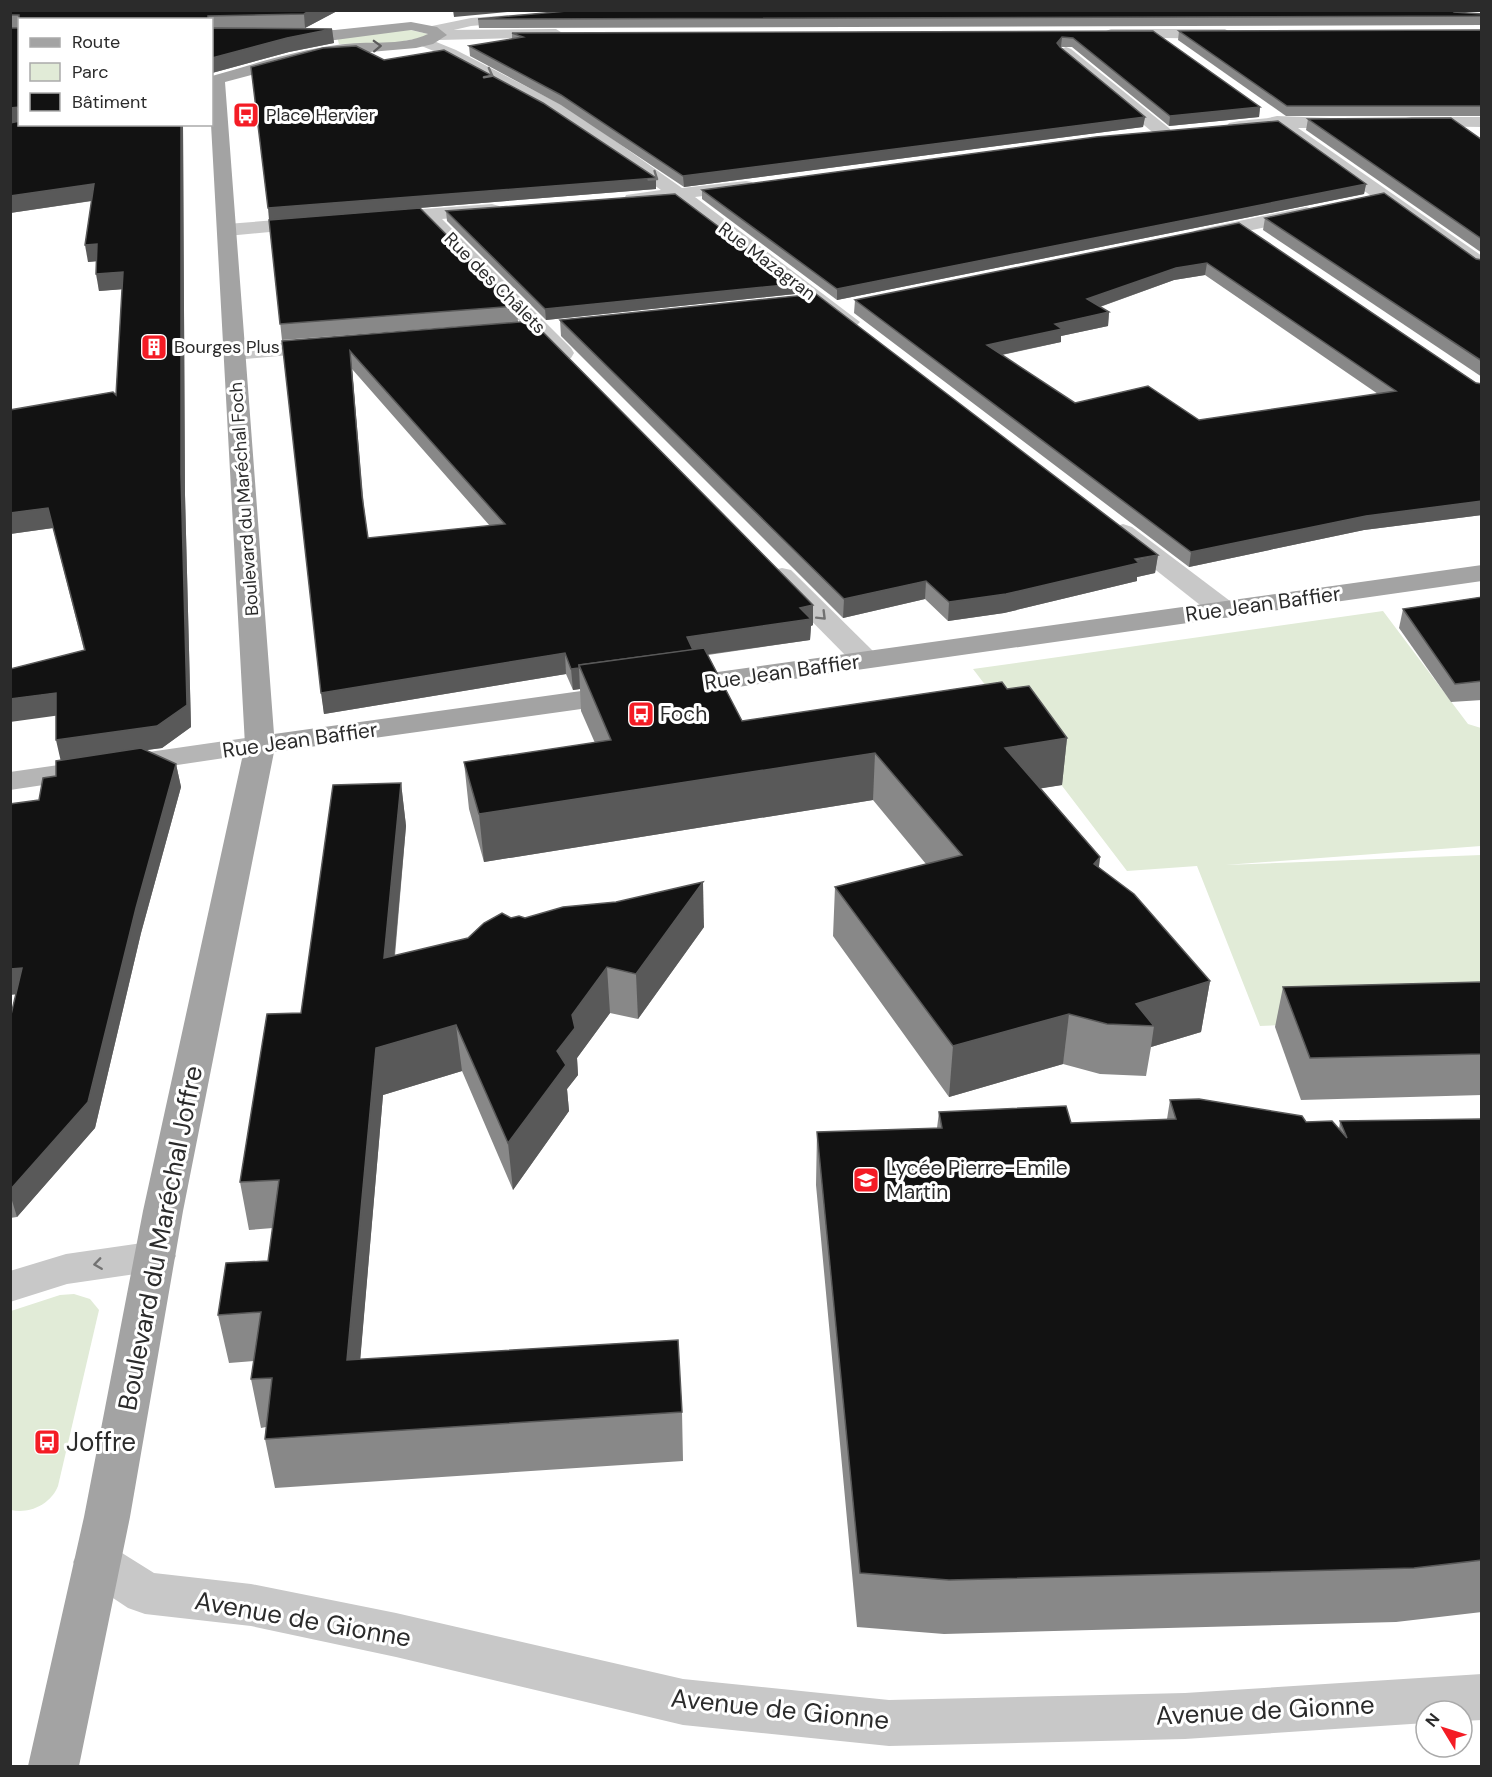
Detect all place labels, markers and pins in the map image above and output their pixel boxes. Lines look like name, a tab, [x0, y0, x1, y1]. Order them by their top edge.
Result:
bus stop icon: Place Hervier	[231, 100, 261, 130]
place label: Place Hervier	[266, 103, 376, 127]
building icon: Bourges Plus	[139, 332, 169, 362]
place label: Bourges Plus	[174, 335, 280, 359]
bus stop icon: Foch	[626, 699, 656, 729]
place label: Foch	[660, 700, 707, 728]
place label: Lycée Pierre-Emile Martin	[886, 1154, 1068, 1206]
school or university icon: Lycée Pierre-Emile Martin	[851, 1165, 881, 1195]
place label: Joffre	[66, 1425, 136, 1459]
bus stop icon: Joffre	[32, 1427, 62, 1457]

